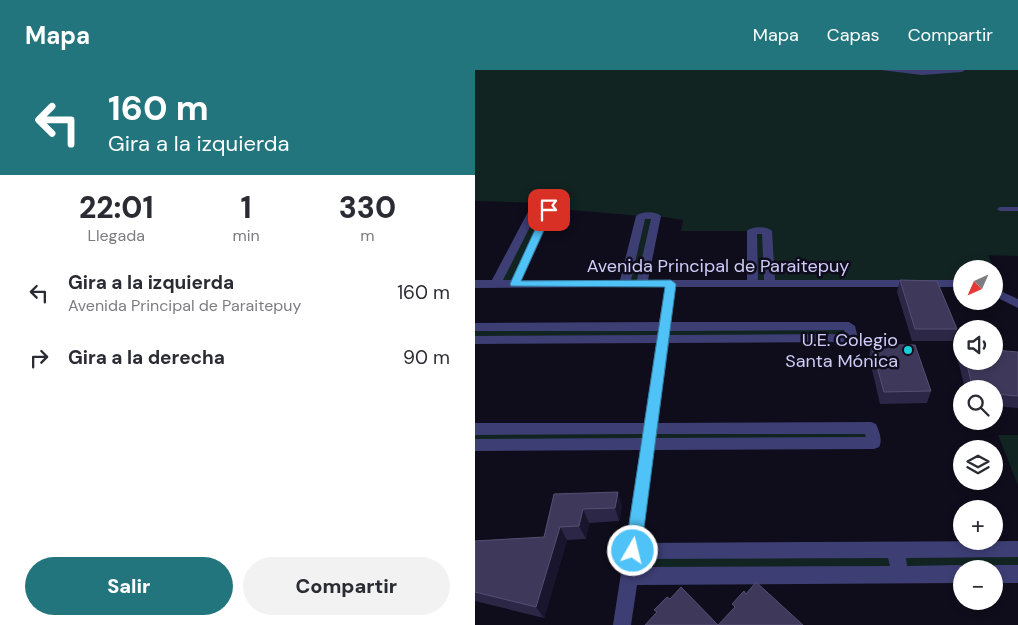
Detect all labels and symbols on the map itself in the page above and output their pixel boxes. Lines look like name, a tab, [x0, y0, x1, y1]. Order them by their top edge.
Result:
pin	[528, 189, 570, 231]
street label: Avenida Principal de Paraitepuy	[587, 254, 849, 278]
north arrow	[953, 260, 1003, 310]
place label: U.E. Colegio Santa Mónica	[785, 328, 898, 373]
marker: U.E. Colegio Santa Mónica	[902, 344, 914, 356]
position arrow	[606, 524, 658, 576]

